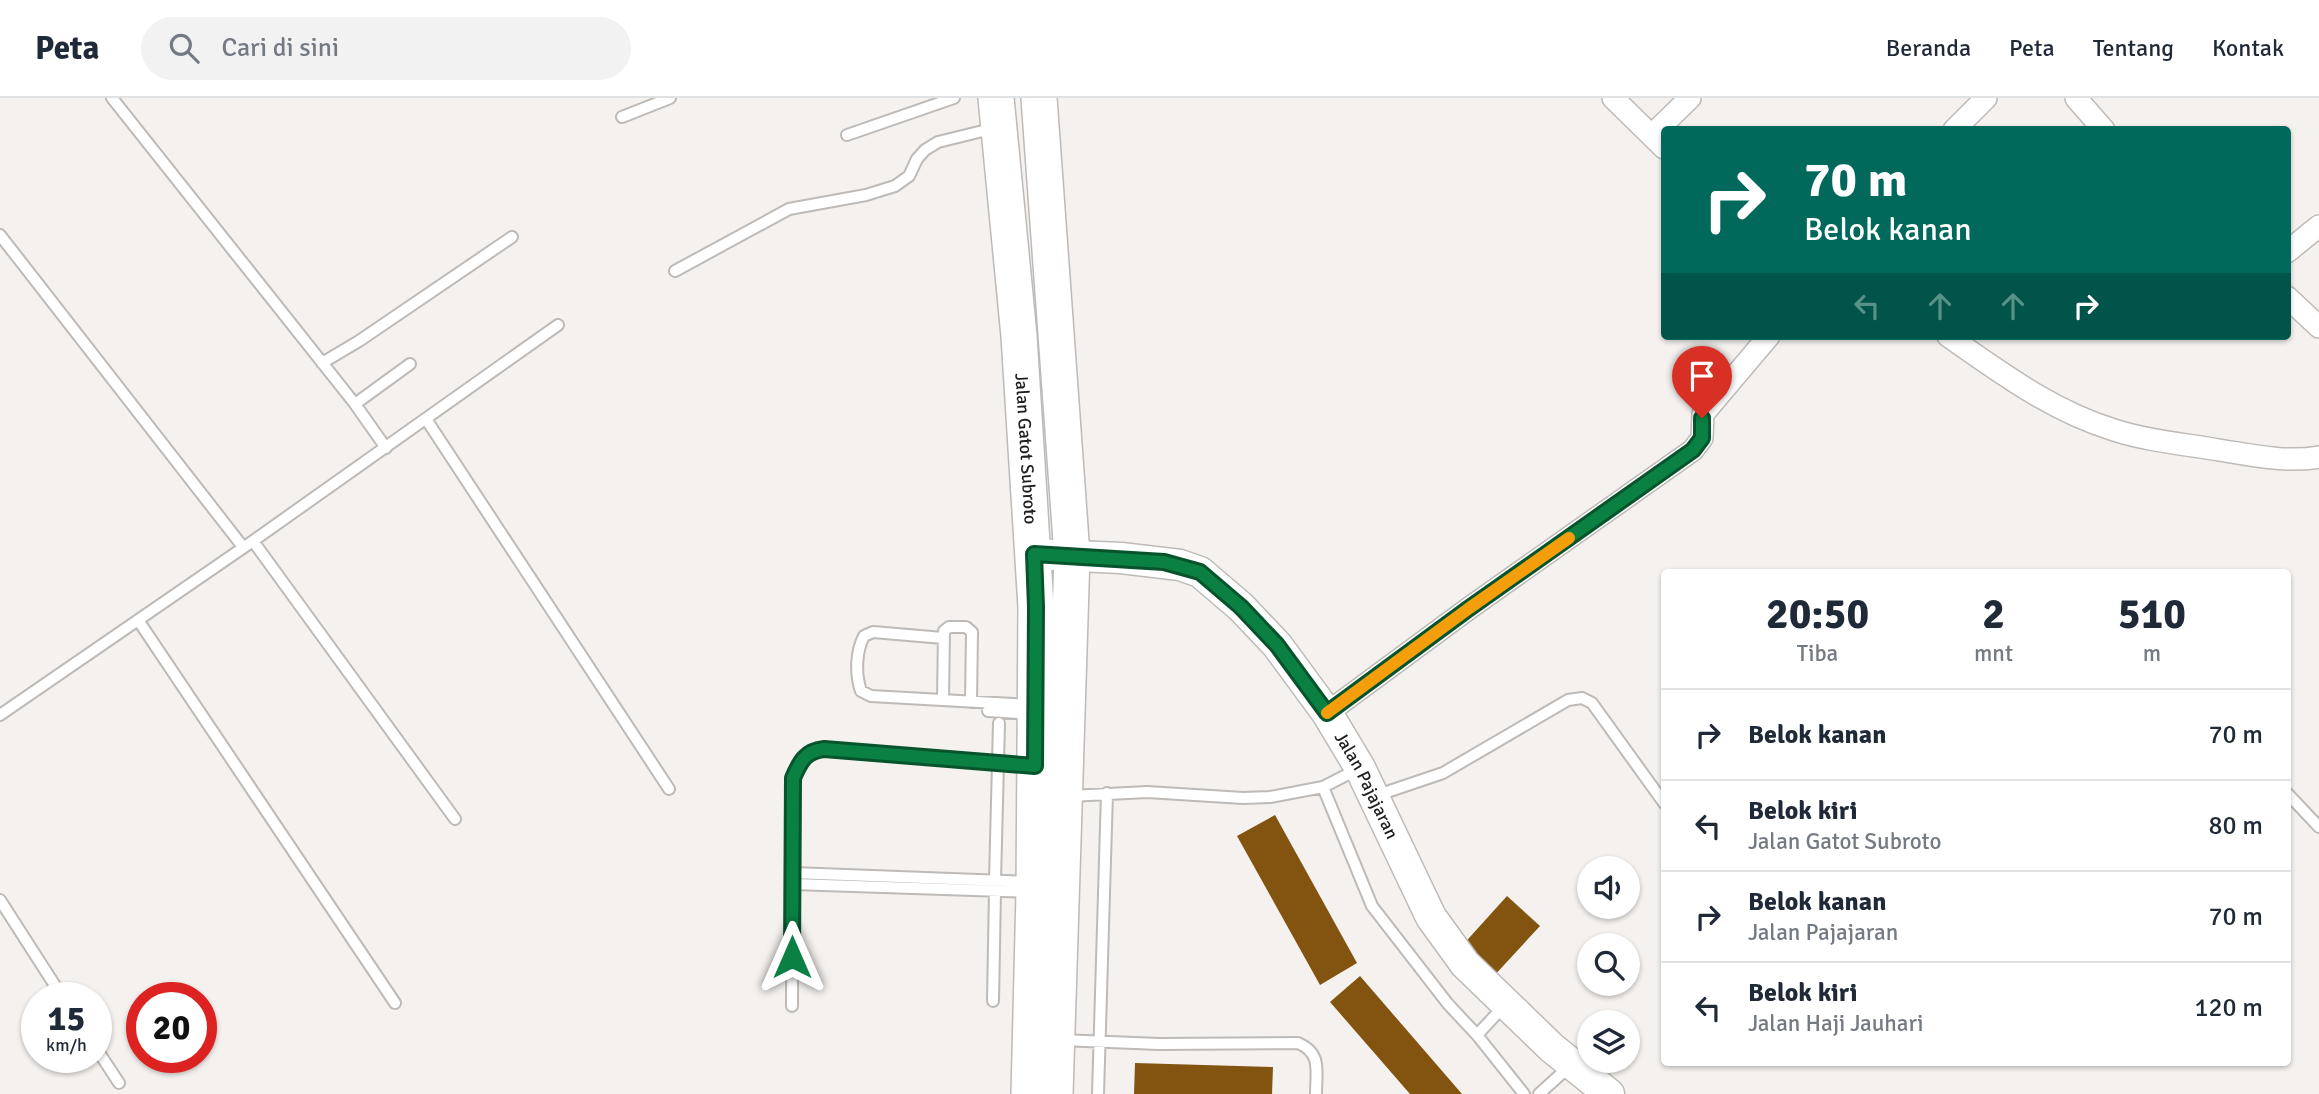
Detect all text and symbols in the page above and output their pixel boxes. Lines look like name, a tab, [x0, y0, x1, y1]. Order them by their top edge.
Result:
search box	[141, 17, 631, 80]
text: Peta	[35, 28, 99, 69]
icon: search	[165, 29, 203, 67]
text: Cari di sini	[221, 32, 339, 64]
text: Beranda	[1886, 33, 1971, 63]
text: Peta	[2009, 33, 2055, 63]
text: Tentang	[2093, 33, 2174, 63]
text: Kontak	[2212, 33, 2284, 63]
text: 70 m	[1804, 150, 1907, 210]
icon: right	[1689, 154, 1780, 245]
text: Belok kanan	[1804, 210, 1972, 249]
icon: left	[1848, 287, 1886, 325]
icon: ahead	[1921, 287, 1959, 325]
icon: ahead	[1994, 287, 2032, 325]
icon: right	[2067, 287, 2105, 325]
pin	[1672, 346, 1732, 418]
icon: arrive	[1683, 357, 1721, 395]
street label: Jalan Gatot Subroto	[1010, 372, 1042, 525]
text: 20:50	[1766, 589, 1869, 640]
text: 2	[1982, 589, 2005, 640]
text: 510	[2118, 589, 2186, 640]
text: Tiba	[1797, 639, 1838, 668]
text: mnt	[1974, 639, 2013, 668]
text: m	[2143, 639, 2161, 668]
icon: right	[1689, 716, 1727, 754]
text: Belok kanan	[1748, 719, 1886, 751]
text: 70 m	[2208, 719, 2263, 751]
street label: Jalan Pajajaran	[1330, 728, 1403, 843]
text: Belok kiri	[1748, 795, 1857, 827]
icon: left	[1689, 807, 1727, 845]
text: 80 m	[2208, 810, 2263, 842]
text: Jalan Gatot Subroto	[1748, 827, 1941, 856]
map controls	[1577, 856, 1640, 1073]
button: sound	[1577, 856, 1640, 919]
text: Belok kanan	[1748, 886, 1886, 918]
icon: right	[1689, 898, 1727, 936]
text: 70 m	[2208, 901, 2263, 933]
text: Jalan Pajajaran	[1748, 918, 1898, 947]
position arrow	[755, 920, 829, 994]
button: search	[1577, 933, 1640, 996]
text: Belok kiri	[1748, 977, 1857, 1009]
speed limit sign: 20	[126, 982, 217, 1073]
icon: left	[1689, 989, 1727, 1027]
text: 120 m	[2194, 992, 2263, 1024]
text: 15	[48, 997, 85, 1040]
text: Jalan Haji Jauhari	[1748, 1009, 1924, 1038]
button: layers	[1577, 1010, 1640, 1073]
text: km/h	[46, 1034, 87, 1056]

